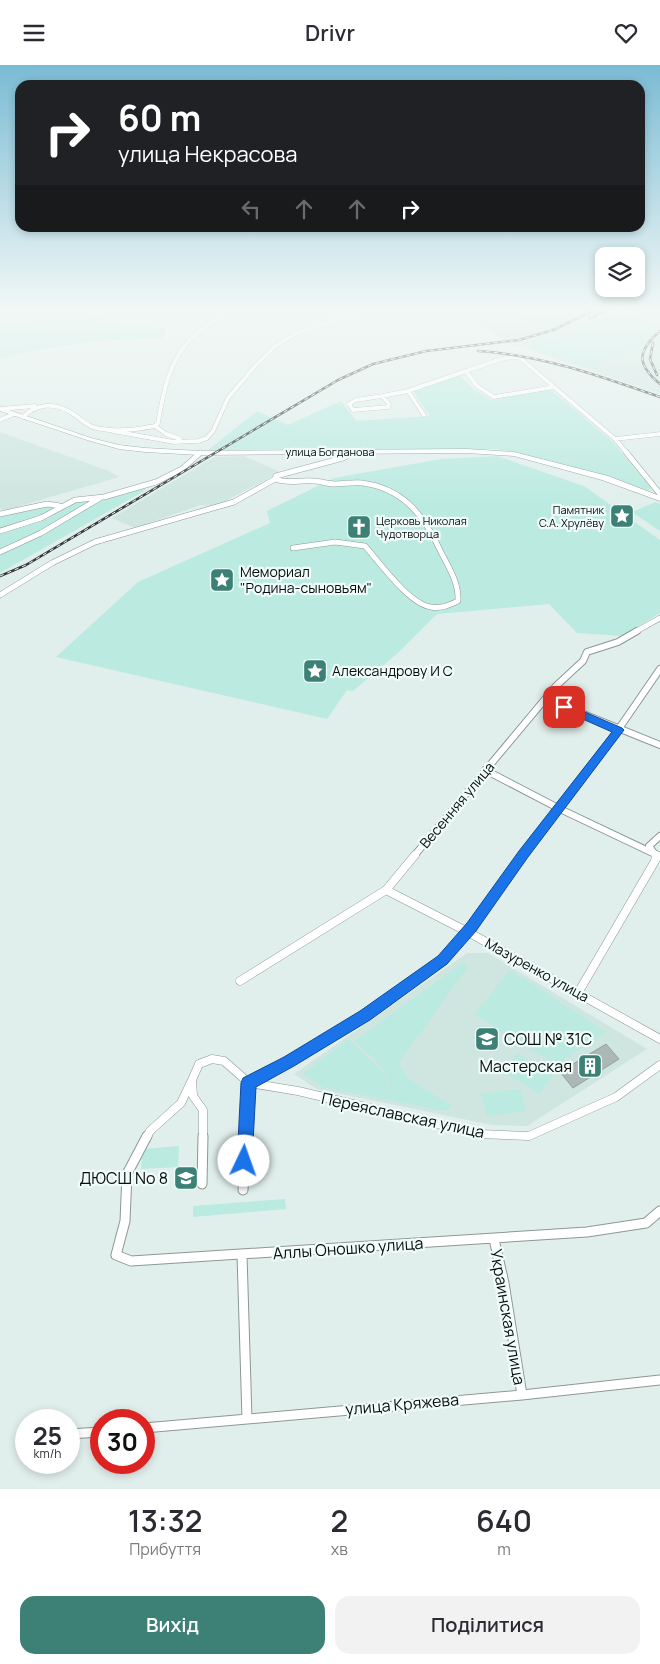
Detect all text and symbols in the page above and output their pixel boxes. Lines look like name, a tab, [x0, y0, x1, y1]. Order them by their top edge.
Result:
text: Drivr	[305, 18, 355, 48]
icon: menu	[20, 19, 48, 47]
icon: heart	[612, 19, 640, 47]
text: 60 m	[118, 94, 201, 142]
icon: right	[35, 100, 100, 165]
text: улица Некрасова	[118, 139, 298, 169]
icon: left	[237, 195, 265, 223]
icon: ahead	[290, 195, 318, 223]
icon: ahead	[343, 195, 371, 223]
icon: right	[396, 195, 424, 223]
map controls	[595, 247, 645, 297]
button: layers	[595, 247, 645, 297]
street label: улица Богданова	[285, 444, 375, 459]
place label: Памятник С.А. Хрулёву	[539, 502, 605, 530]
place icon: Памятник С.А. Хрулёву	[609, 503, 635, 529]
place label: Церковь Николая Чудотворца	[376, 513, 467, 541]
church icon: Церковь Николая Чудотворца	[346, 514, 372, 540]
place label: Мемориал "Родина-сыновьям"	[240, 562, 372, 597]
place icon: Мемориал "Родина-сыновьям"	[209, 567, 235, 593]
place icon: Александрову И С	[302, 658, 328, 684]
place label: Александрову И С	[332, 661, 453, 680]
pin	[543, 686, 585, 728]
icon: arrive	[550, 693, 578, 721]
street label: Весенняя улица	[415, 758, 498, 852]
street label: Мазуренко улица	[482, 933, 593, 1006]
school or university icon: СОШ № 31С	[474, 1026, 500, 1052]
place label: СОШ № 31С	[504, 1028, 592, 1050]
building icon: Мастерская	[577, 1053, 603, 1079]
place label: Мастерская	[480, 1055, 572, 1077]
street label: Переяславская улица	[319, 1087, 487, 1143]
position arrow	[217, 1134, 269, 1186]
school or university icon: ДЮСШ No 8	[173, 1165, 199, 1191]
place label: ДЮСШ No 8	[79, 1167, 168, 1189]
street label: Аллы Оношко улица	[272, 1232, 424, 1264]
street label: Украинская улица	[485, 1247, 531, 1387]
street label: улица Кряжева	[344, 1388, 460, 1420]
speed limit sign: 30	[90, 1409, 155, 1474]
text: 25	[33, 1418, 62, 1453]
text: km/h	[34, 1445, 61, 1462]
text: 13:32	[128, 1500, 202, 1541]
text: 2	[330, 1500, 348, 1541]
text: 640	[476, 1500, 532, 1541]
text: Прибуття	[129, 1538, 201, 1560]
text: хв	[331, 1538, 348, 1560]
text: m	[497, 1538, 511, 1560]
button: Вихід	[20, 1596, 325, 1654]
button: Поділитися	[335, 1596, 640, 1654]

